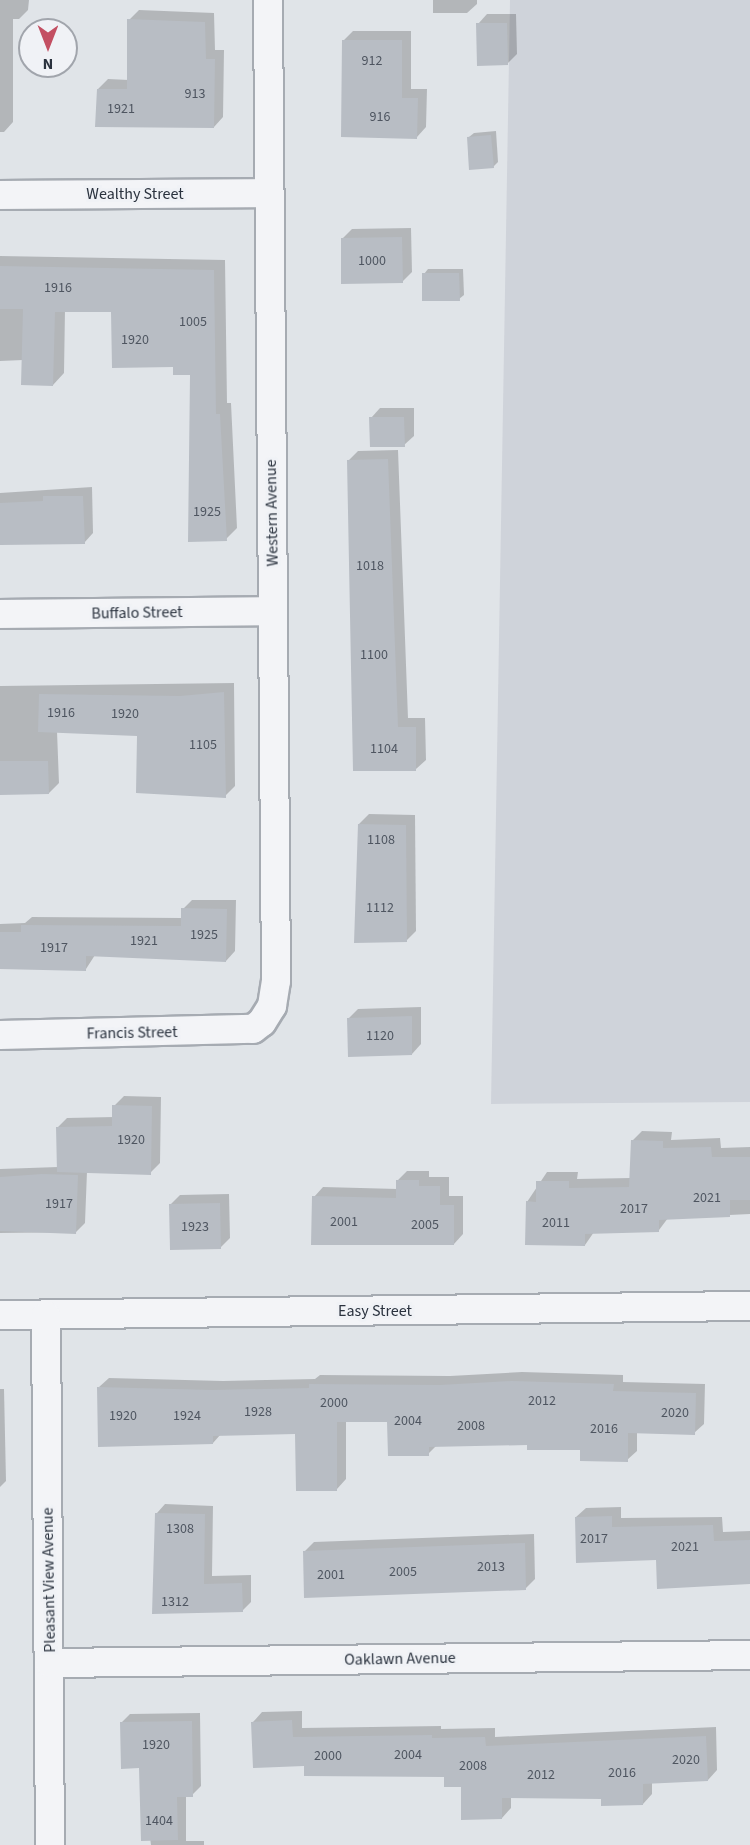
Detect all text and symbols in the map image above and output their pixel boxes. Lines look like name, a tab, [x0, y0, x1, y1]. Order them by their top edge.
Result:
north arrow	[18, 18, 78, 78]
text: N	[43, 53, 53, 75]
house number: 912	[362, 53, 382, 69]
house number: 913	[185, 86, 205, 102]
house number: 1921	[107, 101, 135, 117]
house number: 916	[370, 109, 390, 125]
street label: Wealthy Street	[86, 184, 184, 204]
house number: 1000	[358, 253, 386, 269]
house number: 1916	[44, 280, 72, 296]
house number: 1005	[179, 314, 207, 330]
house number: 1920	[121, 332, 149, 348]
street label: Western Avenue	[261, 459, 283, 567]
house number: 1925	[193, 504, 221, 520]
house number: 1018	[356, 558, 384, 574]
street label: Buffalo Street	[91, 603, 183, 623]
house number: 1100	[360, 647, 388, 663]
house number: 1916	[47, 705, 75, 721]
house number: 1920	[111, 706, 139, 722]
house number: 1105	[189, 737, 217, 753]
house number: 1104	[370, 741, 398, 757]
house number: 1108	[367, 832, 395, 848]
house number: 1112	[366, 900, 394, 916]
house number: 1925	[190, 927, 218, 943]
house number: 1921	[130, 933, 158, 949]
house number: 1917	[40, 940, 68, 956]
street label: Francis Street	[86, 1023, 178, 1043]
house number: 1120	[366, 1028, 394, 1044]
house number: 1920	[117, 1132, 145, 1148]
house number: 2021	[693, 1190, 721, 1206]
house number: 1917	[45, 1196, 73, 1212]
house number: 2017	[620, 1201, 648, 1217]
house number: 2001	[330, 1214, 358, 1230]
house number: 2011	[542, 1215, 570, 1231]
house number: 2005	[411, 1217, 439, 1233]
house number: 1923	[181, 1219, 209, 1235]
street label: Easy Street	[338, 1301, 412, 1321]
house number: 2012	[528, 1393, 556, 1409]
house number: 2000	[320, 1395, 348, 1411]
house number: 1928	[244, 1404, 272, 1420]
house number: 2020	[661, 1405, 689, 1421]
house number: 1920	[109, 1408, 137, 1424]
house number: 1924	[173, 1408, 201, 1424]
house number: 2004	[394, 1413, 422, 1429]
house number: 2008	[457, 1418, 485, 1434]
house number: 2016	[590, 1421, 618, 1437]
street label: Pleasant View Avenue	[38, 1507, 60, 1653]
house number: 1308	[166, 1521, 194, 1537]
house number: 2017	[580, 1531, 608, 1547]
house number: 2021	[671, 1539, 699, 1555]
house number: 2013	[477, 1559, 505, 1575]
house number: 2005	[389, 1564, 417, 1580]
house number: 2001	[317, 1567, 345, 1583]
house number: 1312	[161, 1594, 189, 1610]
street label: Oaklawn Avenue	[344, 1648, 456, 1670]
house number: 1920	[142, 1737, 170, 1753]
house number: 2004	[394, 1747, 422, 1763]
house number: 2000	[314, 1748, 342, 1764]
house number: 2020	[672, 1752, 700, 1768]
house number: 2008	[459, 1758, 487, 1774]
house number: 2016	[608, 1765, 636, 1781]
house number: 2012	[527, 1767, 555, 1783]
house number: 1404	[145, 1813, 173, 1829]

